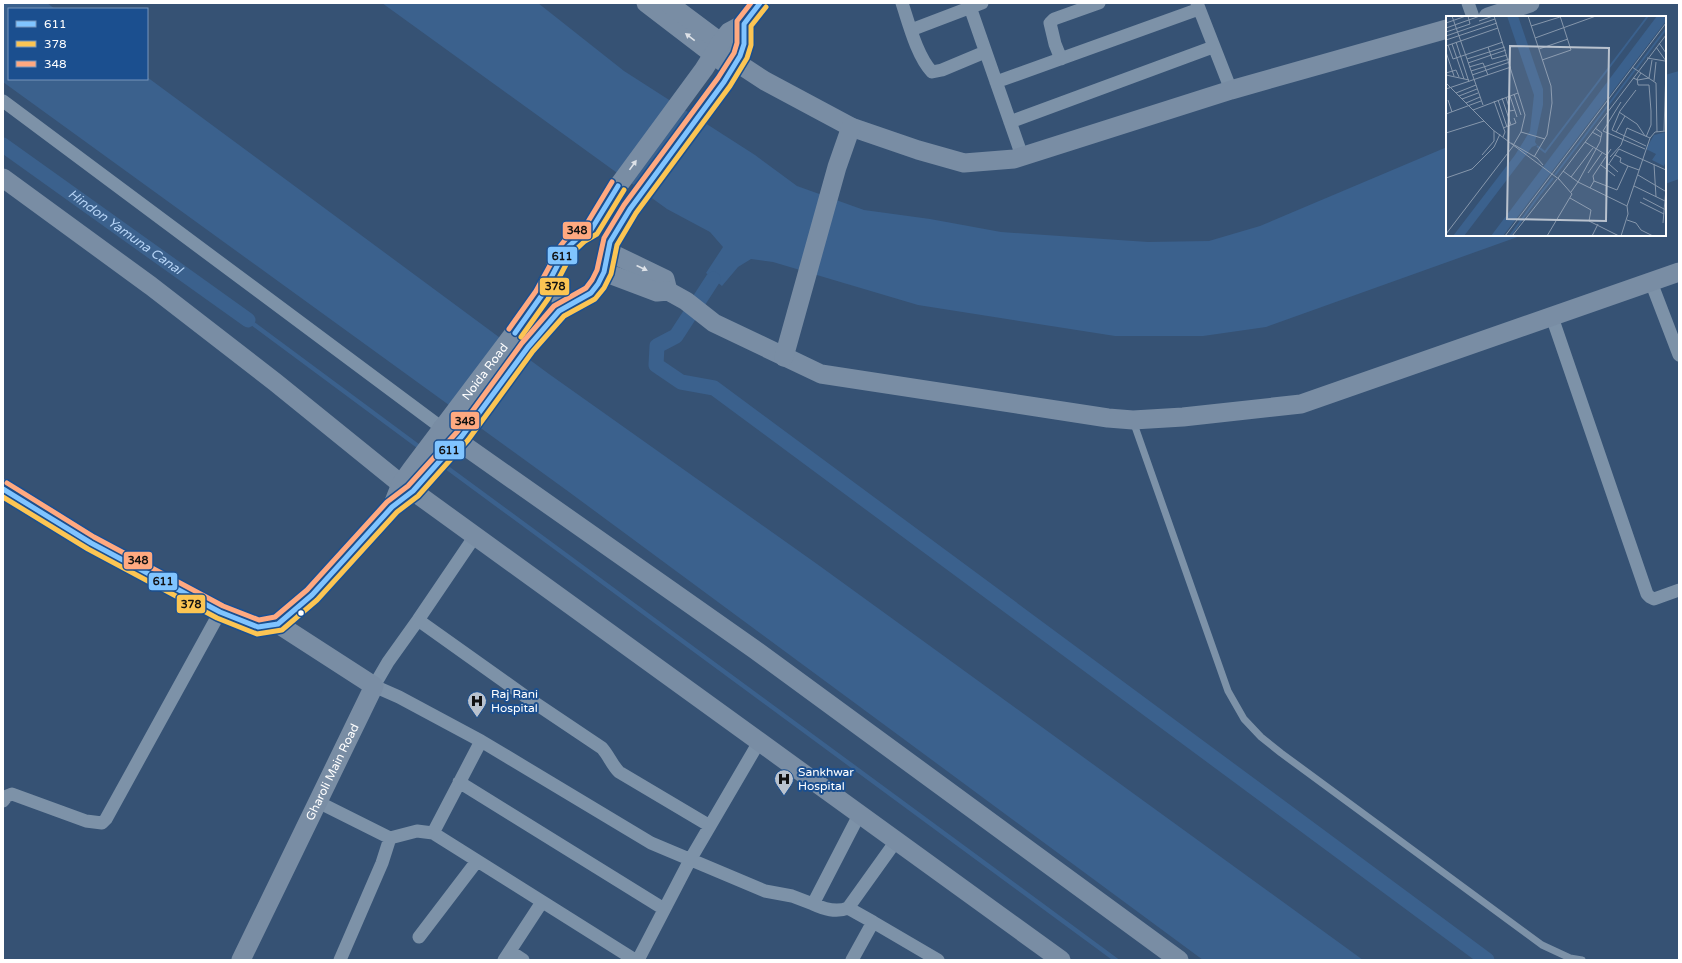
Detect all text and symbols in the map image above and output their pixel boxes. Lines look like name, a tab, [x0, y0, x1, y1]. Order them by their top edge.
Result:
legend	[8, 8, 148, 80]
inset map	[1446, 16, 1666, 236]
text: 611	[44, 17, 67, 31]
one-way arrow	[684, 33, 695, 41]
text: 378	[44, 37, 67, 51]
text: 348	[44, 57, 67, 71]
one-way arrow	[629, 160, 637, 171]
water label: Hindon Yamuna Canal	[65, 186, 187, 279]
line badge: 348	[562, 221, 592, 240]
text: 348	[567, 224, 587, 237]
line badge: 611	[547, 246, 578, 265]
text: 611	[552, 250, 572, 263]
one-way arrow	[637, 265, 648, 271]
line badge: 378	[539, 277, 570, 296]
text: 378	[545, 280, 565, 293]
street label: Noida Road	[459, 341, 511, 403]
line badge: 348	[450, 411, 480, 430]
text: 348	[455, 415, 475, 428]
line badge: 611	[434, 440, 465, 460]
text: 611	[439, 444, 459, 457]
line badge: 348	[123, 551, 153, 570]
text: 348	[128, 554, 148, 567]
line badge: 611	[148, 572, 178, 591]
text: 611	[153, 575, 173, 588]
line badge: 378	[176, 594, 206, 614]
text: 378	[181, 598, 201, 611]
unlabelled marker	[296, 608, 306, 618]
place label: Raj Rani Hospital	[491, 687, 538, 715]
hospital icon: Raj Rani Hospital	[466, 690, 488, 718]
street label: Gharoli Main Road	[303, 721, 362, 823]
place label: Sankhwar Hospital	[798, 765, 854, 793]
hospital icon: Sankhwar Hospital	[773, 768, 795, 796]

